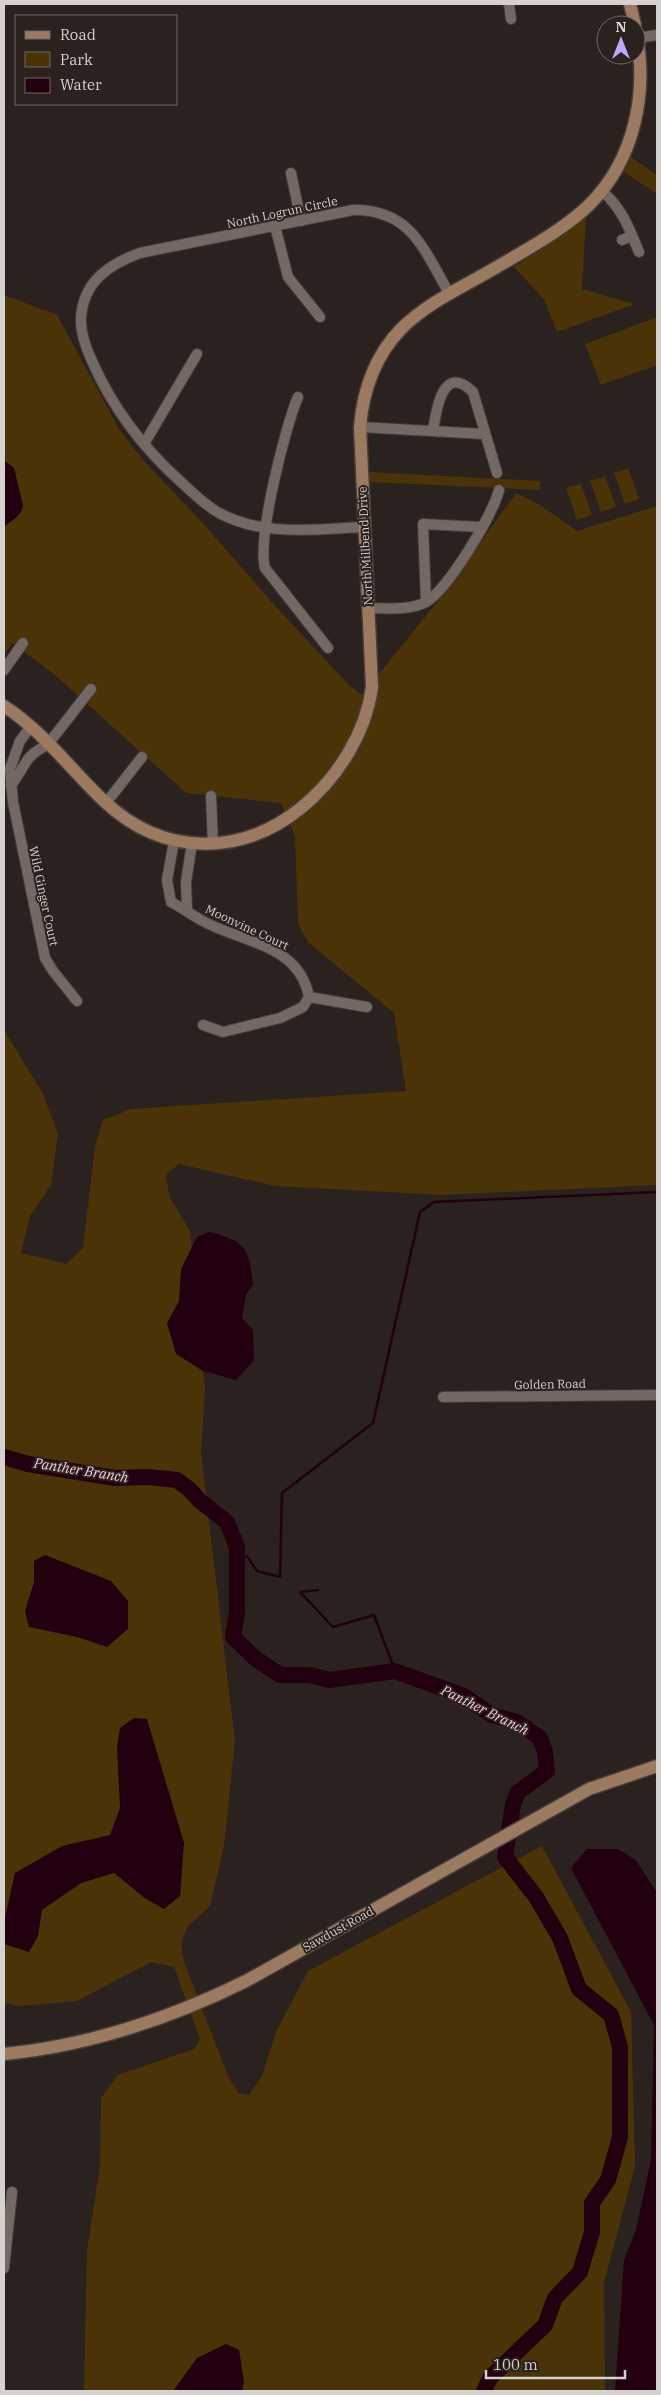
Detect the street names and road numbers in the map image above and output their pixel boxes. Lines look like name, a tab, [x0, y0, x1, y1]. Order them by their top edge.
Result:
street label: North Logrun Circle	[225, 193, 339, 231]
street label: North Millbend Drive	[354, 486, 376, 606]
street label: Wild Ginger Court	[26, 845, 62, 947]
street label: Moonvine Court	[203, 901, 291, 953]
street label: Golden Road	[514, 1376, 586, 1392]
street label: Sawdust Road	[300, 1903, 376, 1955]

